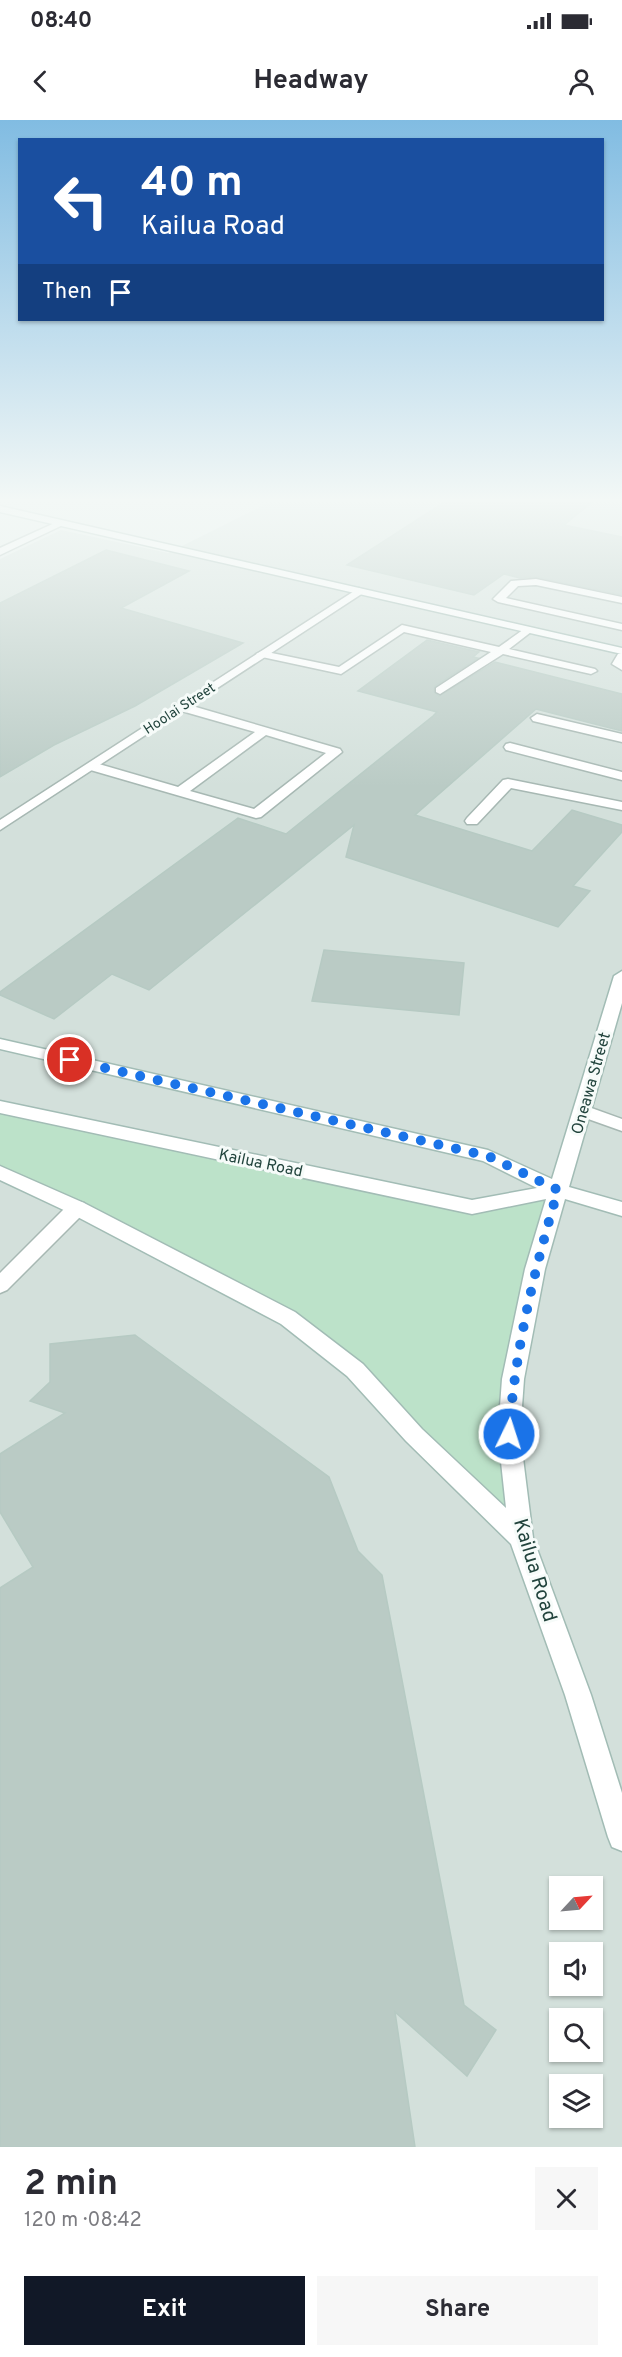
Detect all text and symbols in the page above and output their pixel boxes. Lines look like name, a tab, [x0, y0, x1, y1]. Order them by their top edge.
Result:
text: 08:40	[30, 8, 92, 35]
text: Headway	[253, 64, 369, 98]
icon: back	[24, 65, 57, 98]
icon: person	[565, 65, 598, 98]
text: 40 m	[141, 158, 243, 211]
icon: left	[42, 162, 120, 240]
text: Kailua Road	[141, 210, 285, 244]
icon: arrive	[104, 276, 137, 309]
text: Then	[42, 279, 92, 306]
street label: Hoolai Street	[141, 680, 219, 739]
street label: Oneawa Street	[568, 1030, 616, 1137]
pin	[44, 1034, 95, 1085]
icon: arrive	[53, 1043, 86, 1076]
street label: Kailua Road	[217, 1145, 304, 1183]
position arrow	[477, 1402, 541, 1466]
street label: Kailua Road	[506, 1516, 562, 1625]
north arrow	[549, 1876, 603, 1930]
map controls	[549, 1876, 603, 2128]
button: sound	[549, 1942, 603, 1996]
button: search	[549, 2008, 603, 2062]
button: layers	[549, 2074, 603, 2128]
text: 2 min	[24, 2162, 118, 2208]
button: close	[535, 2167, 598, 2230]
text: 120 m · 08:42	[24, 2208, 142, 2234]
button: Exit	[24, 2276, 305, 2345]
button: Share	[317, 2276, 598, 2345]

